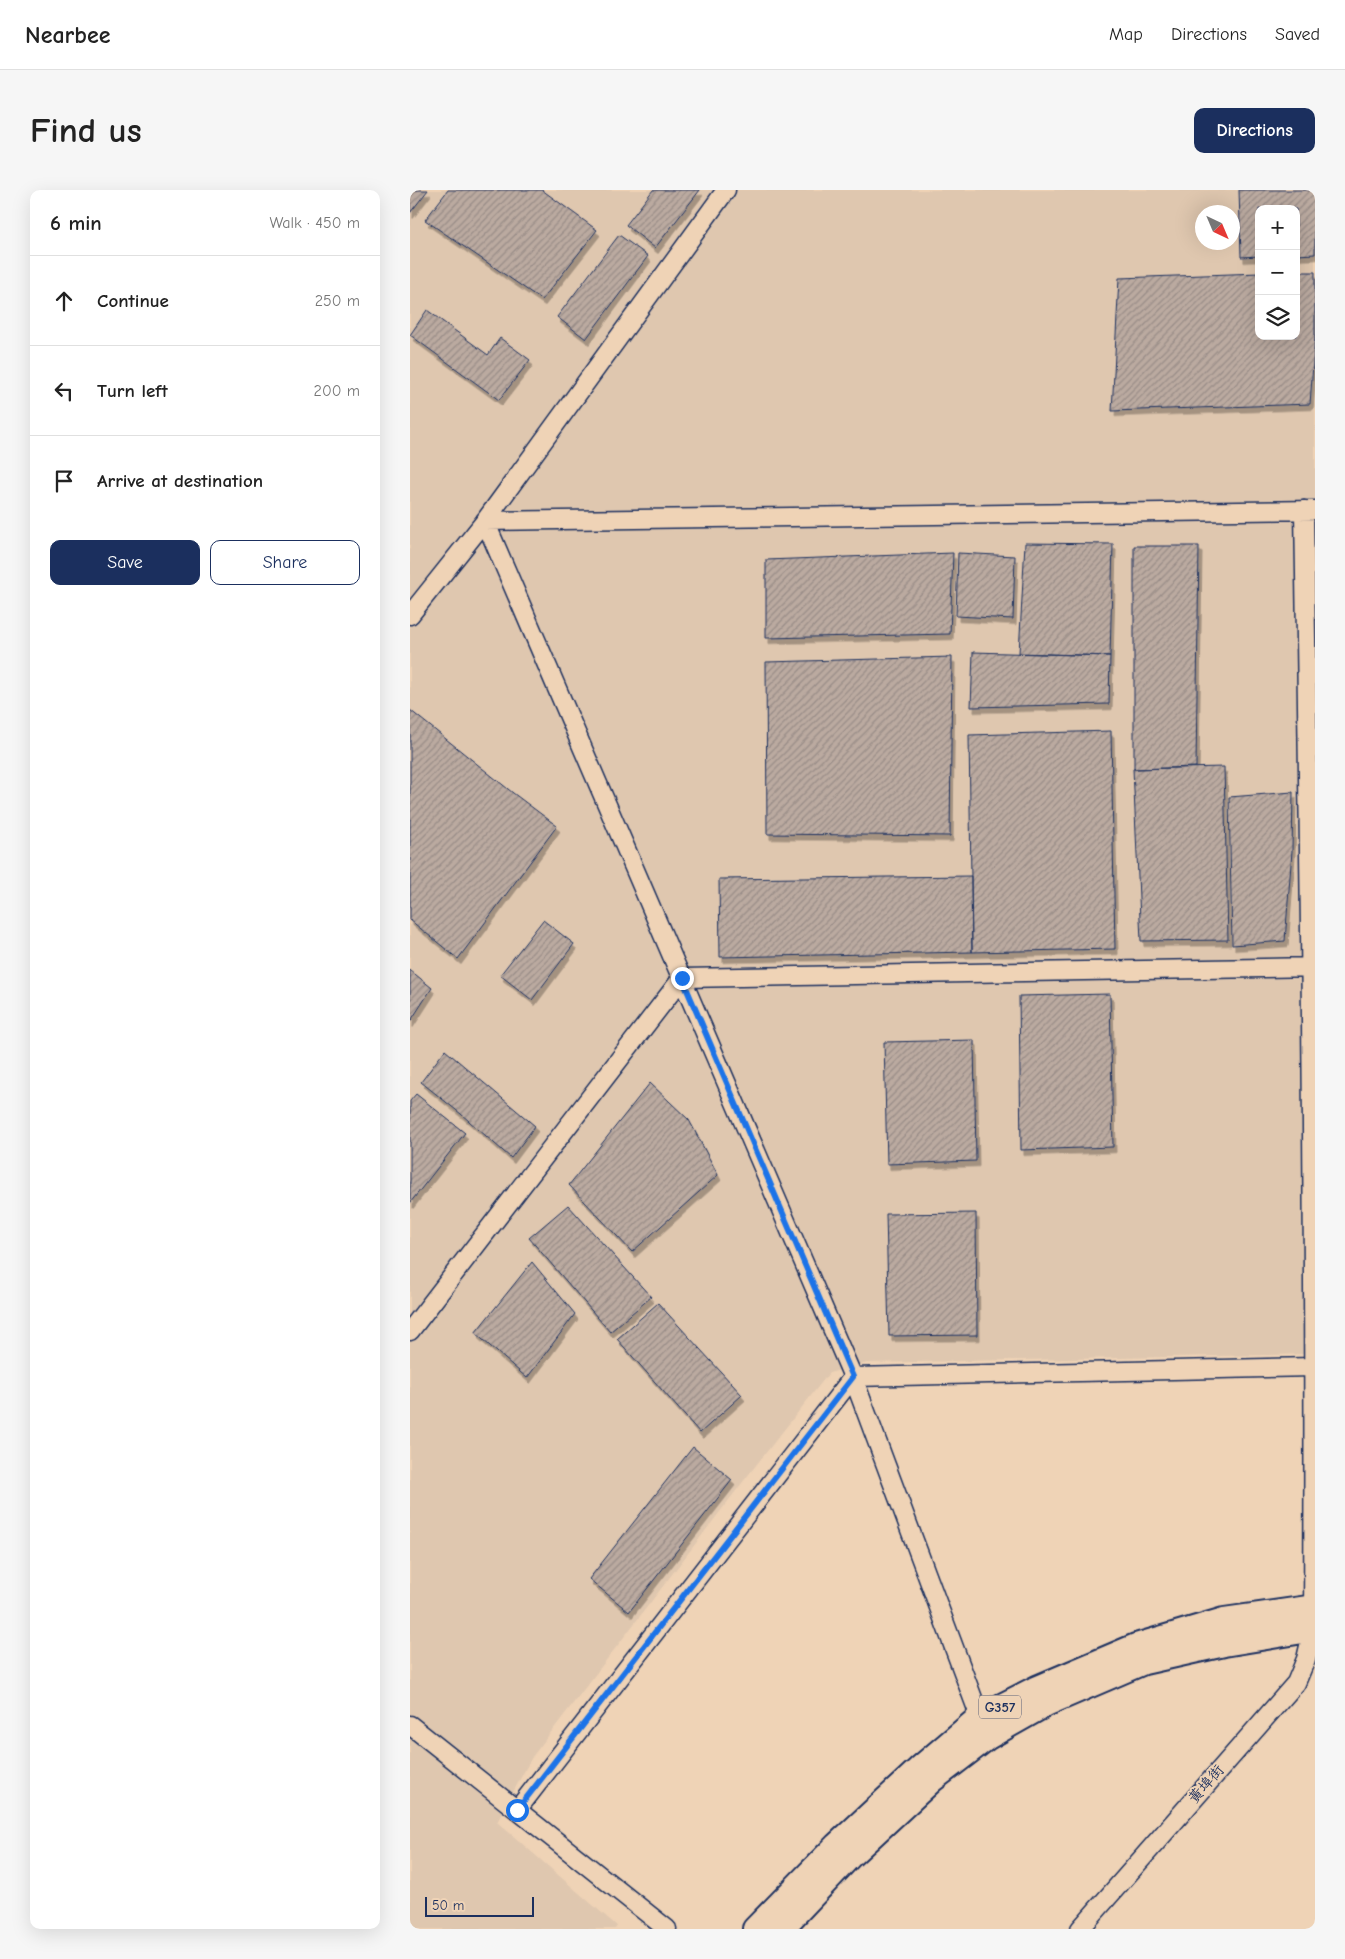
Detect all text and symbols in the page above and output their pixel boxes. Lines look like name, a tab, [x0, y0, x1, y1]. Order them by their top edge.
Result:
text: Nearbee	[25, 21, 110, 49]
text: Map	[1109, 24, 1143, 45]
text: Directions	[1171, 24, 1247, 45]
text: Saved	[1275, 24, 1320, 45]
button: Directions	[1194, 108, 1315, 153]
text: Find us	[30, 110, 142, 151]
north arrow	[1195, 205, 1240, 250]
map controls	[1255, 205, 1300, 340]
button: +	[1255, 205, 1300, 250]
text: 6 min	[50, 211, 102, 235]
text: Walk · 450 m	[269, 214, 360, 232]
button: −	[1255, 250, 1300, 295]
icon: ahead	[50, 287, 78, 315]
text: Continue	[97, 290, 169, 312]
text: 250 m	[315, 292, 360, 310]
button: layers	[1255, 295, 1300, 340]
icon: left	[50, 377, 78, 405]
text: Turn left	[97, 380, 168, 402]
text: 200 m	[314, 382, 360, 400]
icon: arrive	[50, 467, 78, 495]
text: Arrive at destination	[97, 470, 263, 492]
button: Save	[50, 540, 200, 585]
button: Share	[210, 540, 360, 585]
route end	[671, 967, 694, 990]
road number: G357	[979, 1695, 1021, 1718]
street label: 黄埠街	[1184, 1761, 1228, 1807]
route start	[506, 1799, 529, 1822]
scale bar	[425, 1894, 534, 1917]
text: 50 m	[432, 1897, 464, 1914]

